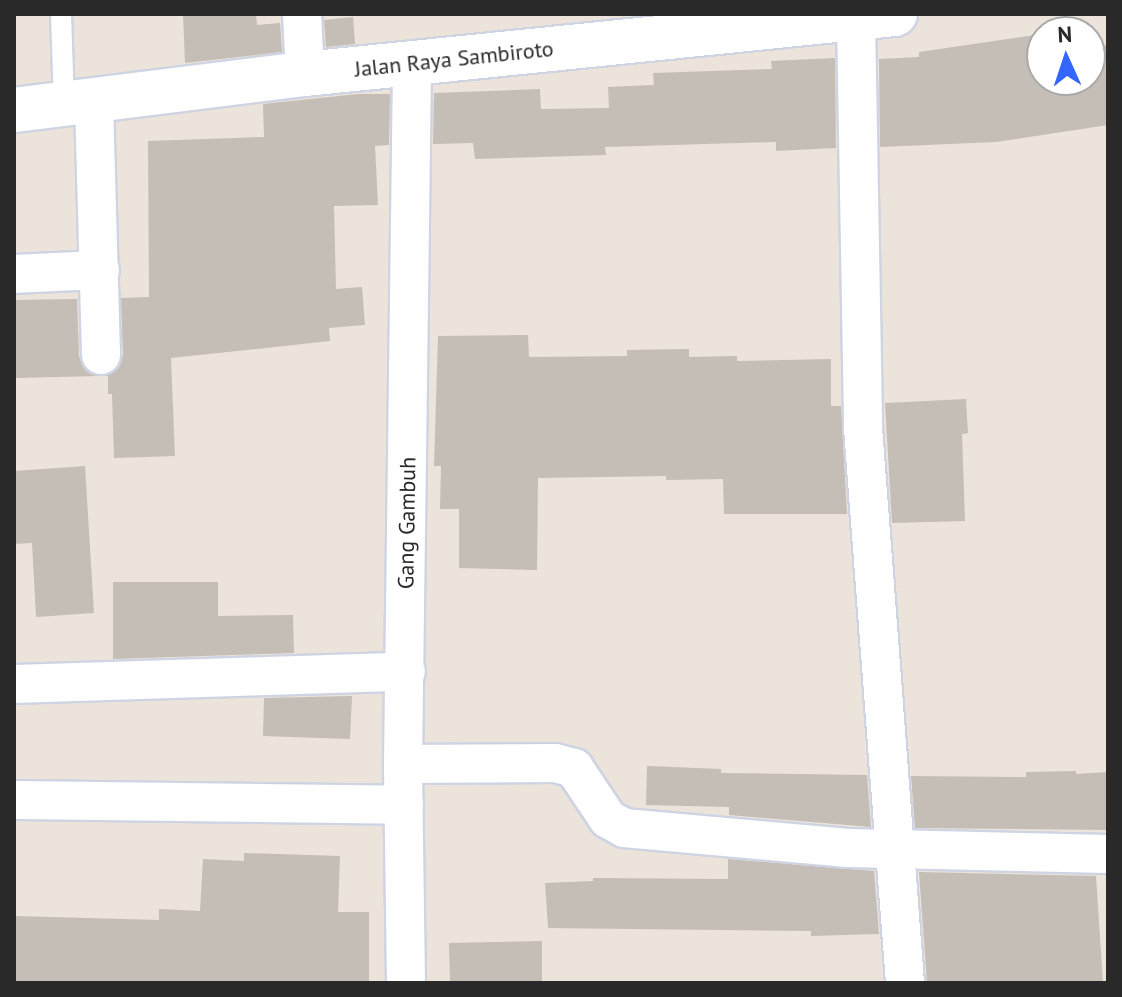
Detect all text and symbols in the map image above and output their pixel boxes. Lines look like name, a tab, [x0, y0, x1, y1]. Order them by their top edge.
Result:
north arrow	[1026, 16, 1106, 96]
text: N	[1057, 20, 1073, 48]
street label: Jalan Raya Sambiroto	[353, 35, 555, 83]
street label: Gang Gambuh	[393, 457, 421, 589]

